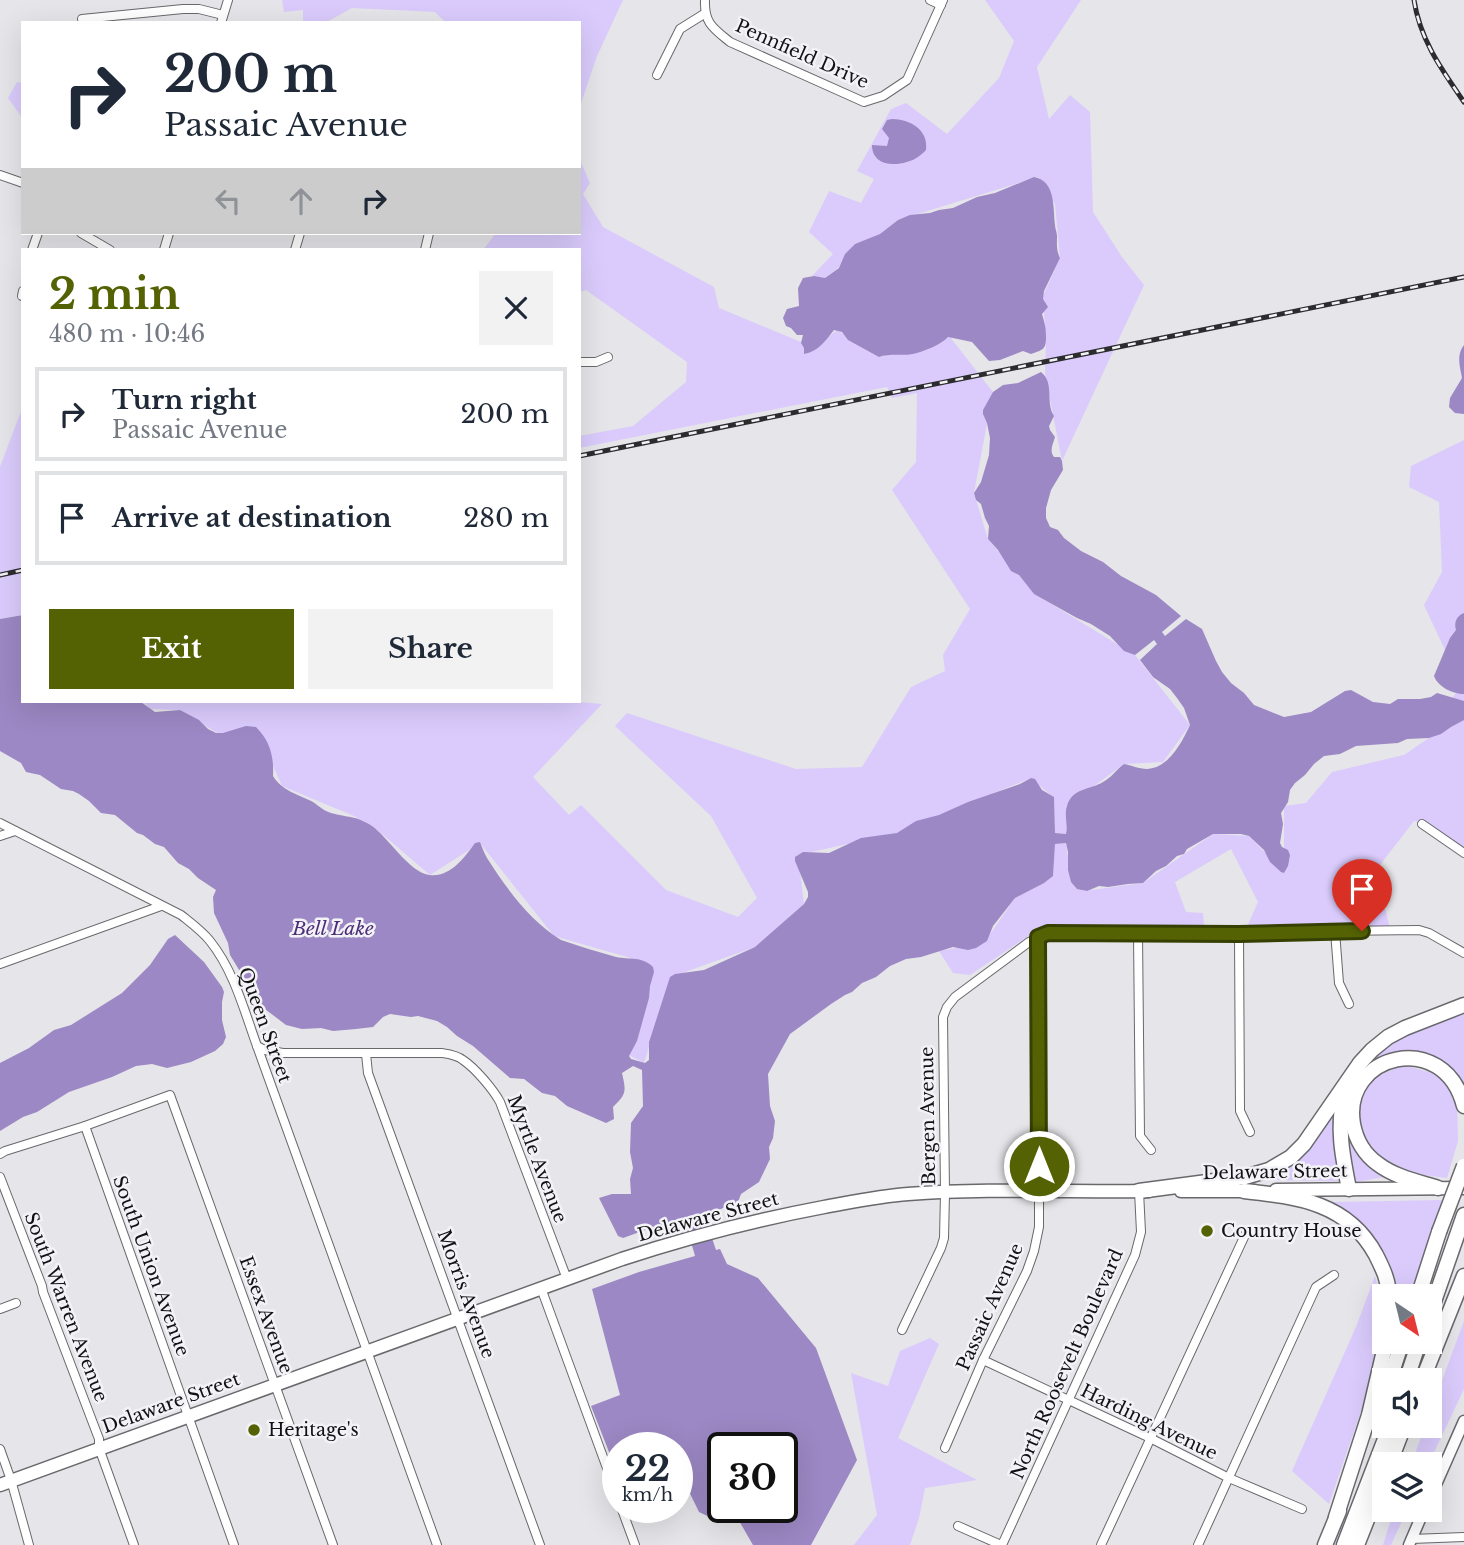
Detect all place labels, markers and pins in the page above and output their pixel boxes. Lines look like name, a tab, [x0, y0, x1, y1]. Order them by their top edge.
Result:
pin	[1332, 859, 1392, 931]
place label: Country House	[1221, 1220, 1362, 1242]
marker: Country House	[1199, 1223, 1215, 1239]
place label: Heritage's	[268, 1419, 359, 1441]
marker: Heritage's	[246, 1422, 262, 1438]

